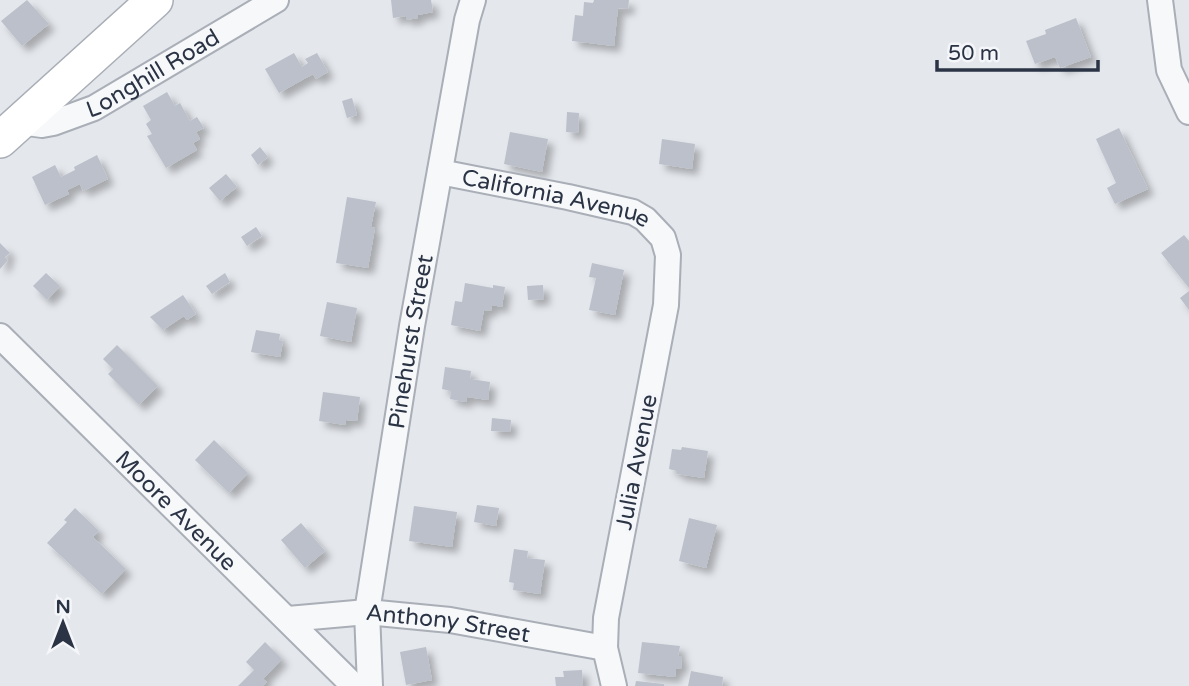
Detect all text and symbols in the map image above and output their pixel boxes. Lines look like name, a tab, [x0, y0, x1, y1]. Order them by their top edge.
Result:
street label: Longhill Road	[83, 24, 225, 125]
scale bar	[937, 28, 1098, 72]
text: 50 m	[948, 41, 999, 66]
street label: California Avenue	[460, 164, 655, 234]
street label: Pinehurst Street	[383, 252, 440, 431]
street label: Julia Avenue	[610, 392, 664, 532]
street label: Moore Avenue	[109, 445, 242, 577]
north arrow	[28, 588, 98, 658]
text: N	[55, 596, 71, 618]
street label: Anthony Street	[364, 599, 532, 649]

